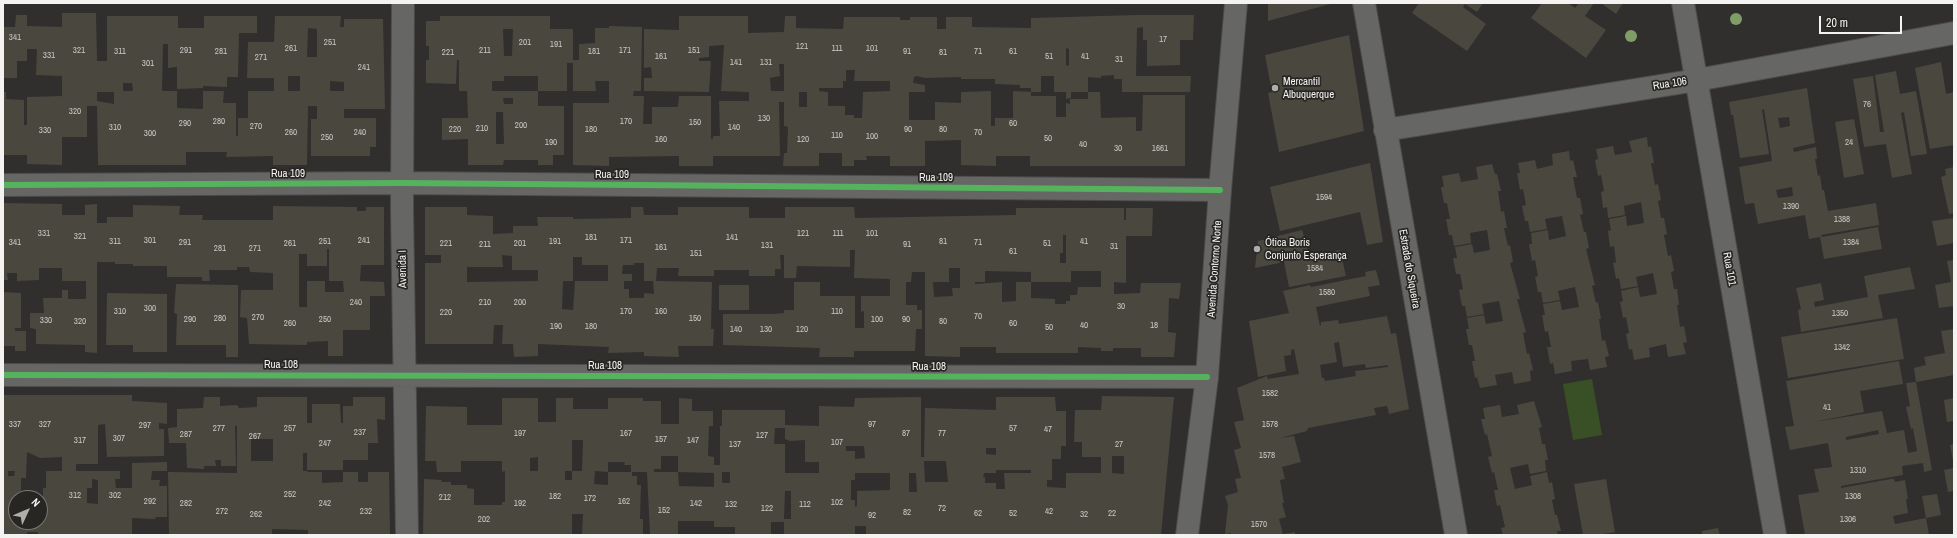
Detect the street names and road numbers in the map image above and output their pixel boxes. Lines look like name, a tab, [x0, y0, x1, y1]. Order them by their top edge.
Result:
street label: Rua 106	[1652, 75, 1688, 93]
street label: Rua 109	[271, 167, 305, 181]
street label: Rua 109	[595, 168, 629, 182]
street label: Rua 109	[919, 171, 953, 185]
street label: Avenida Contorno Norte	[1205, 220, 1225, 318]
street label: Estrada do Siqueira	[1396, 228, 1422, 310]
street label: Avenida I	[396, 250, 410, 288]
street label: Rua 101	[1720, 251, 1738, 287]
street label: Rua 108	[264, 358, 298, 372]
street label: Rua 108	[588, 359, 622, 373]
street label: Rua 108	[912, 360, 946, 374]

